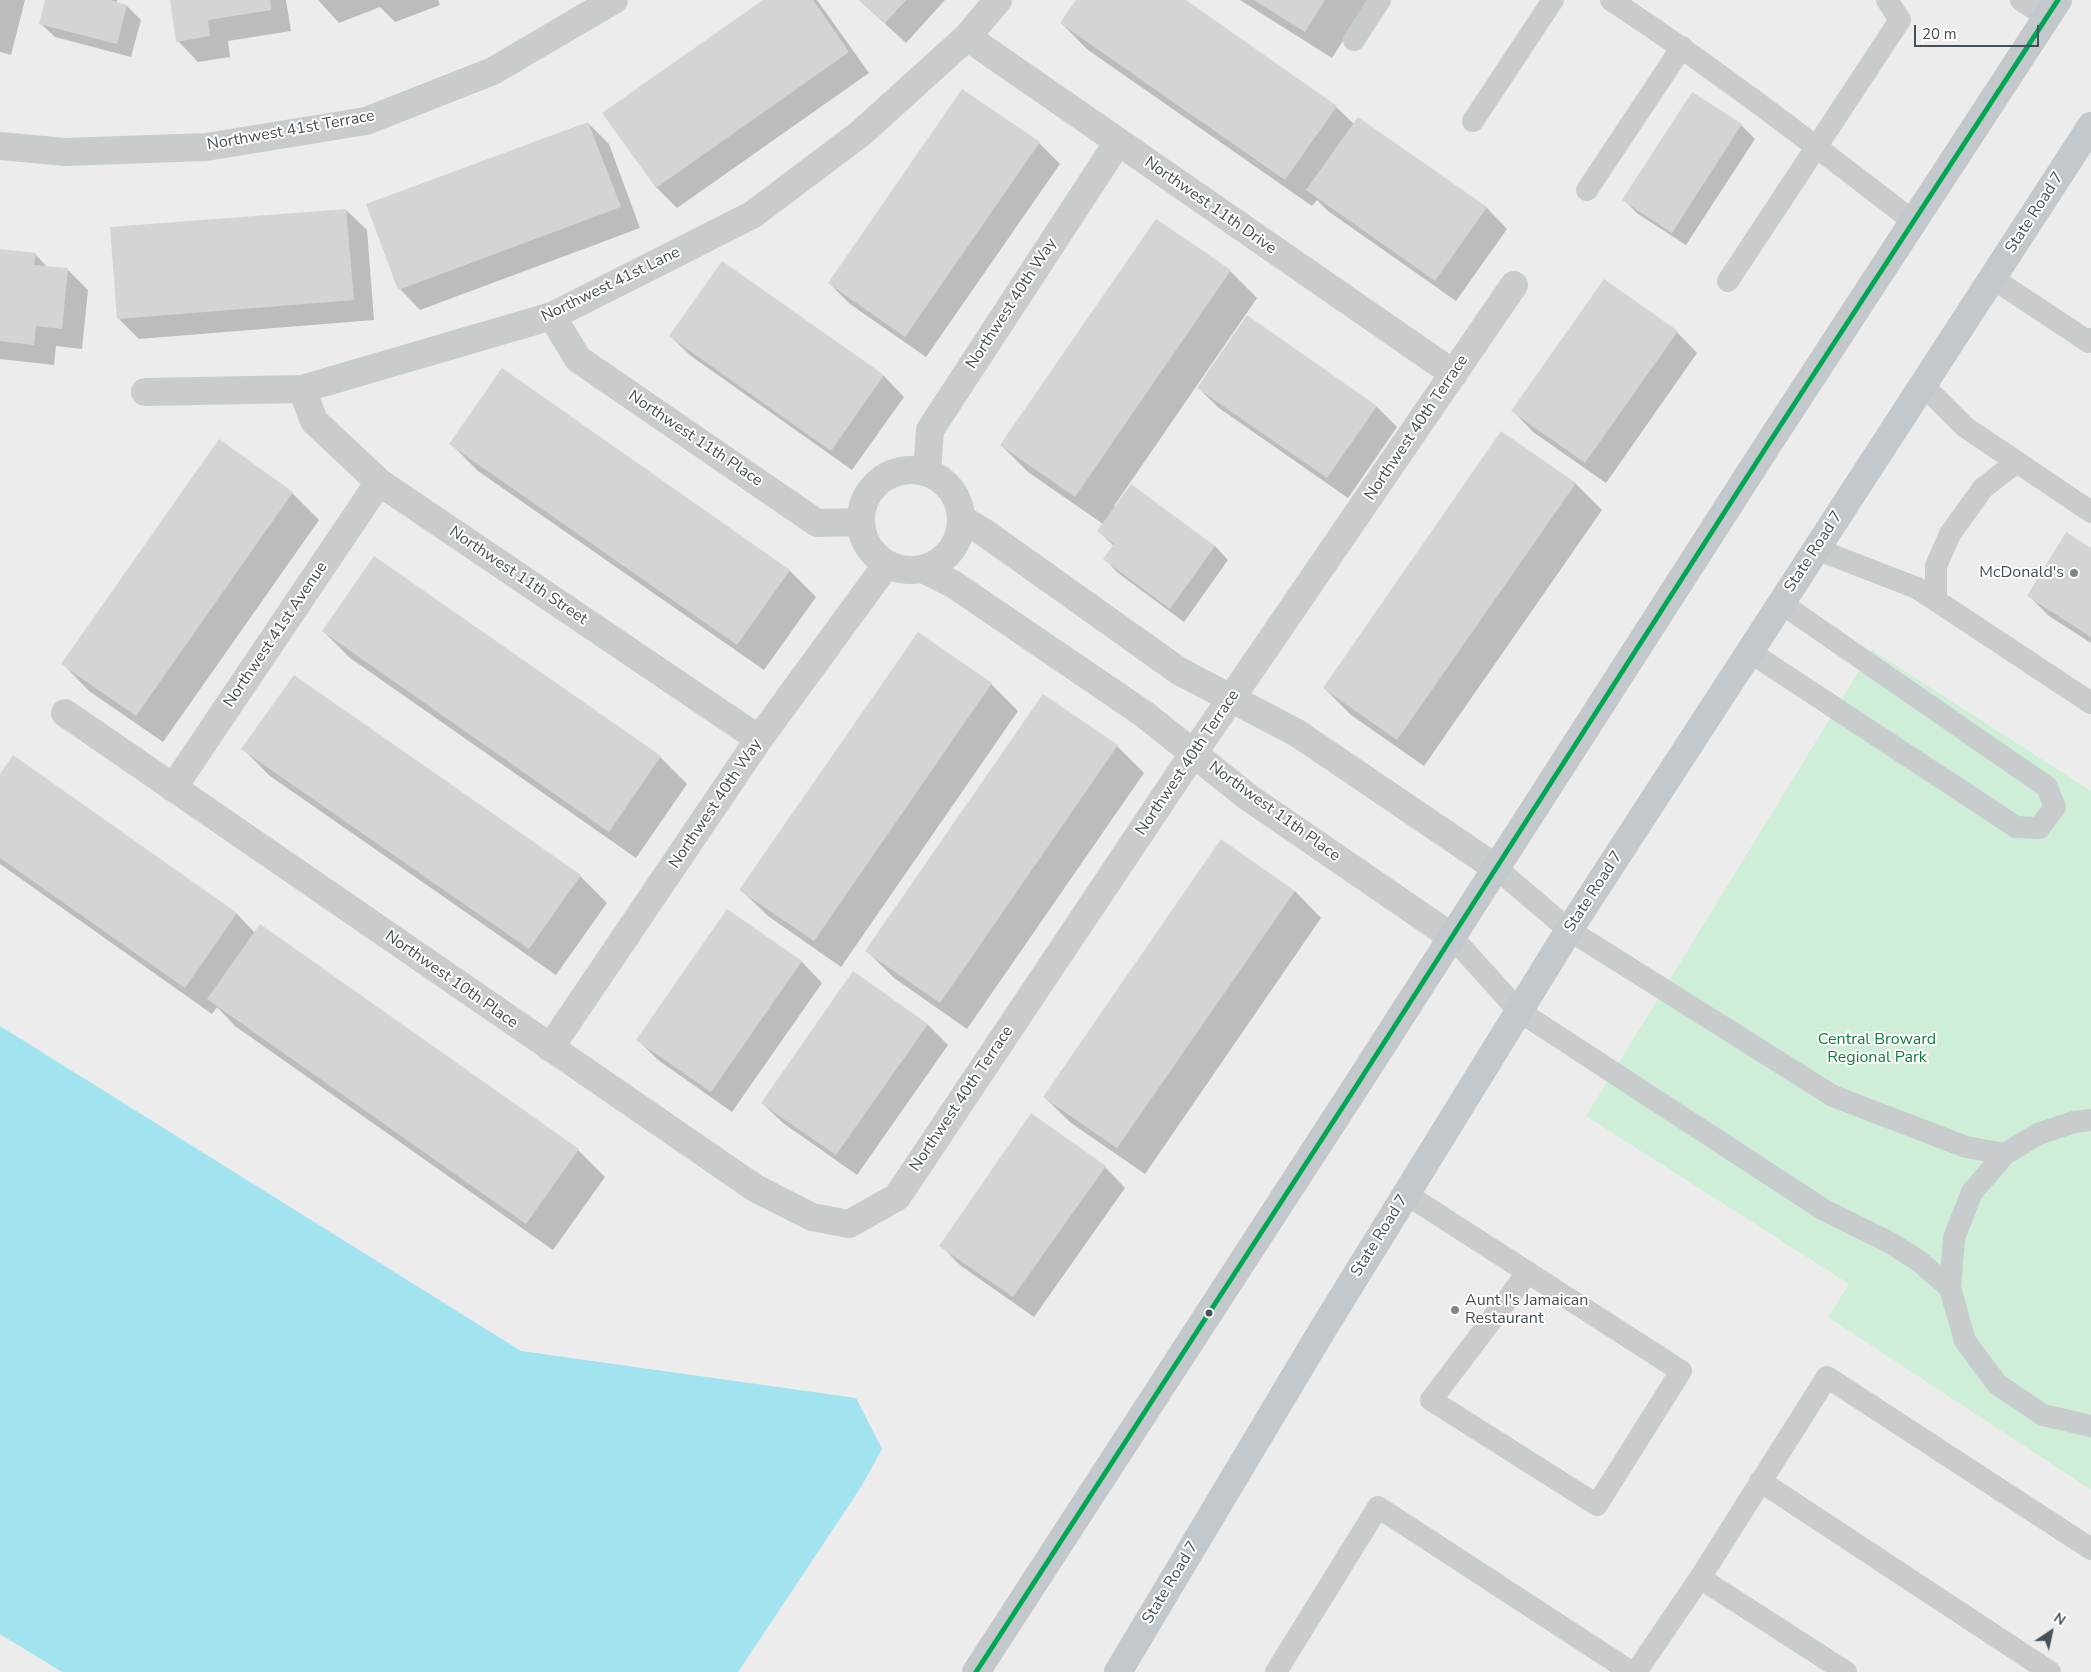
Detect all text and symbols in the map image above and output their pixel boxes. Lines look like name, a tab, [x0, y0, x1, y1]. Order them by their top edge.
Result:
scale bar	[1916, 15, 2041, 47]
text: 20 m	[1922, 24, 1957, 44]
street label: Northwest 41st Terrace	[206, 107, 376, 155]
street label: Northwest 11th Drive	[1140, 153, 1280, 259]
street label: State Road 7	[2002, 169, 2068, 257]
street label: Northwest 40th Way	[963, 235, 1061, 373]
street label: Northwest 41st Lane	[538, 243, 684, 327]
street label: Northwest 40th Terrace	[1361, 352, 1473, 504]
street label: Northwest 11th Place	[624, 387, 766, 491]
street label: State Road 7	[1781, 508, 1847, 596]
street label: Northwest 11th Street	[445, 523, 591, 629]
street label: Northwest 41st Avenue	[220, 558, 332, 712]
place label: McDonald's	[1979, 563, 2064, 583]
marker: McDonald's	[2068, 567, 2080, 579]
street label: Northwest 40th Terrace	[1132, 687, 1244, 839]
street label: Northwest 40th Way	[666, 736, 766, 872]
street label: Northwest 11th Place	[1205, 758, 1343, 866]
street label: State Road 7	[1561, 848, 1627, 936]
street label: Northwest 10th Place	[381, 927, 521, 1033]
street label: Northwest 40th Terrace	[906, 1023, 1018, 1175]
park label: Central Broward Regional Park	[1818, 1030, 1936, 1068]
street label: State Road 7	[1347, 1191, 1413, 1281]
place label: Aunt I's Jamaican Restaurant	[1465, 1291, 1588, 1329]
marker: Aunt I's Jamaican Restaurant	[1449, 1304, 1461, 1316]
unlabelled marker	[1204, 1308, 1214, 1318]
street label: State Road 7	[1139, 1538, 1203, 1628]
north arrow	[2026, 1607, 2076, 1657]
text: N	[2050, 1608, 2069, 1630]

